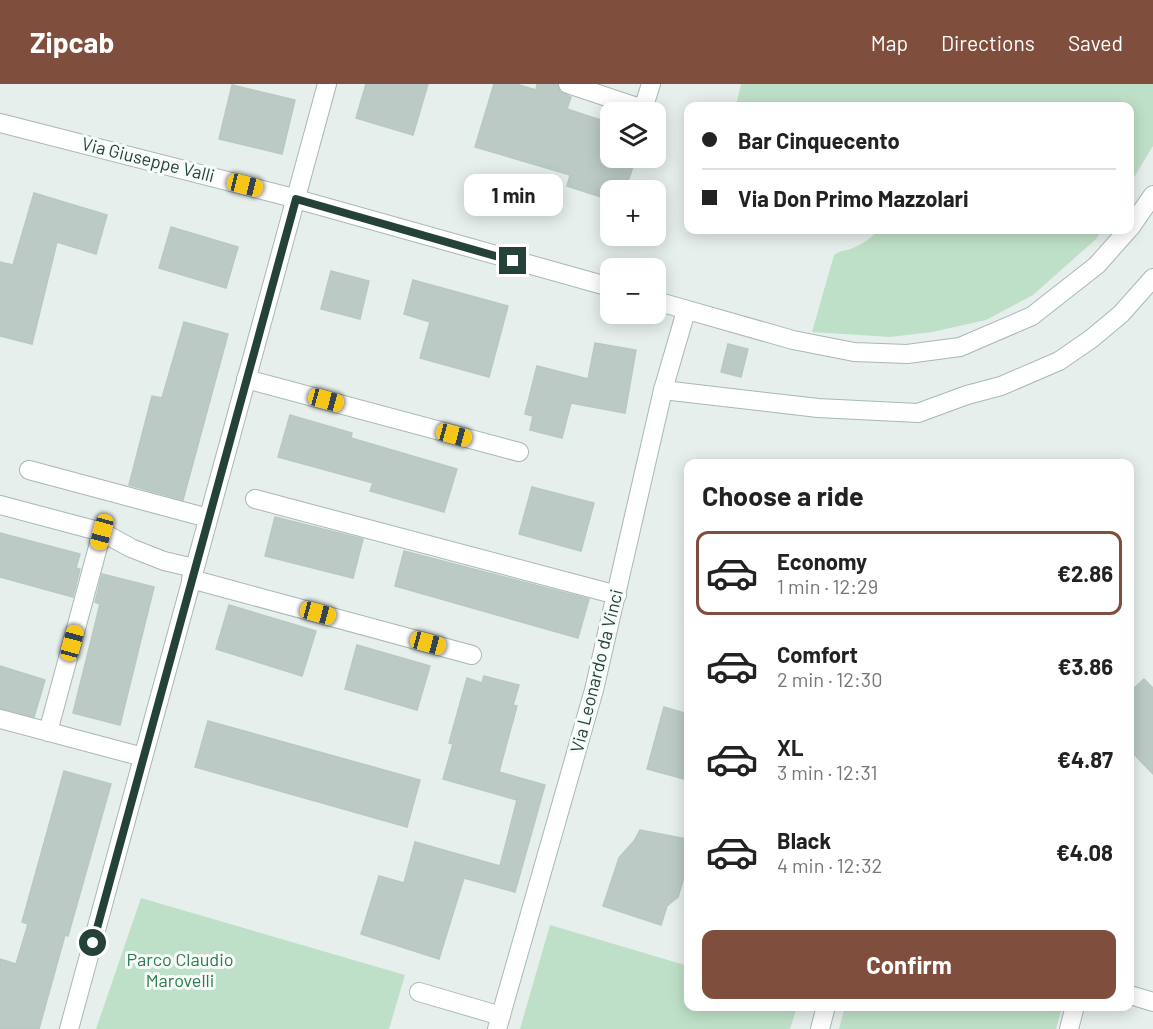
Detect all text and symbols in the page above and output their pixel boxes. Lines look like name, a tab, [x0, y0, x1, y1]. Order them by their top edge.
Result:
text: Zipcab	[30, 25, 114, 59]
text: Map	[871, 30, 908, 55]
text: Directions	[941, 30, 1035, 55]
text: Saved	[1068, 30, 1123, 55]
map controls	[600, 102, 666, 324]
button: layers	[600, 102, 666, 168]
text: Bar Cinquecento	[738, 127, 900, 153]
street label: Via Giuseppe Valli	[79, 132, 217, 186]
car	[225, 172, 265, 198]
callout: 1 min	[464, 174, 562, 216]
button: +	[600, 180, 666, 246]
text: 1 min	[492, 183, 535, 207]
text: Via Don Primo Mazzolari	[738, 185, 969, 211]
route end	[499, 247, 526, 274]
button: −	[600, 258, 666, 324]
car	[306, 387, 346, 413]
car	[434, 422, 474, 448]
text: Choose a ride	[702, 479, 864, 511]
car	[89, 512, 115, 552]
icon: car	[705, 546, 759, 600]
text: Economy	[777, 548, 867, 574]
text: €2.86	[1057, 560, 1113, 586]
text: 1 min · 12:29	[777, 574, 878, 598]
street label: Via Leonardo da Vinci	[565, 587, 627, 755]
car	[298, 600, 338, 626]
car	[59, 623, 85, 663]
car	[408, 630, 448, 656]
icon: car	[705, 639, 759, 693]
text: Comfort	[777, 641, 858, 667]
text: €3.86	[1058, 653, 1113, 679]
text: 2 min · 12:30	[777, 667, 882, 691]
icon: car	[705, 732, 759, 786]
text: XL	[777, 734, 803, 760]
text: €4.87	[1057, 746, 1113, 772]
text: 3 min · 12:31	[777, 760, 878, 784]
icon: car	[705, 825, 759, 879]
text: Black	[777, 827, 831, 853]
text: €4.08	[1056, 839, 1113, 865]
text: 4 min · 12:32	[777, 853, 882, 877]
route start	[79, 929, 106, 956]
button: Confirm	[702, 930, 1116, 999]
park label: Parco Claudio Marovelli	[126, 948, 234, 991]

